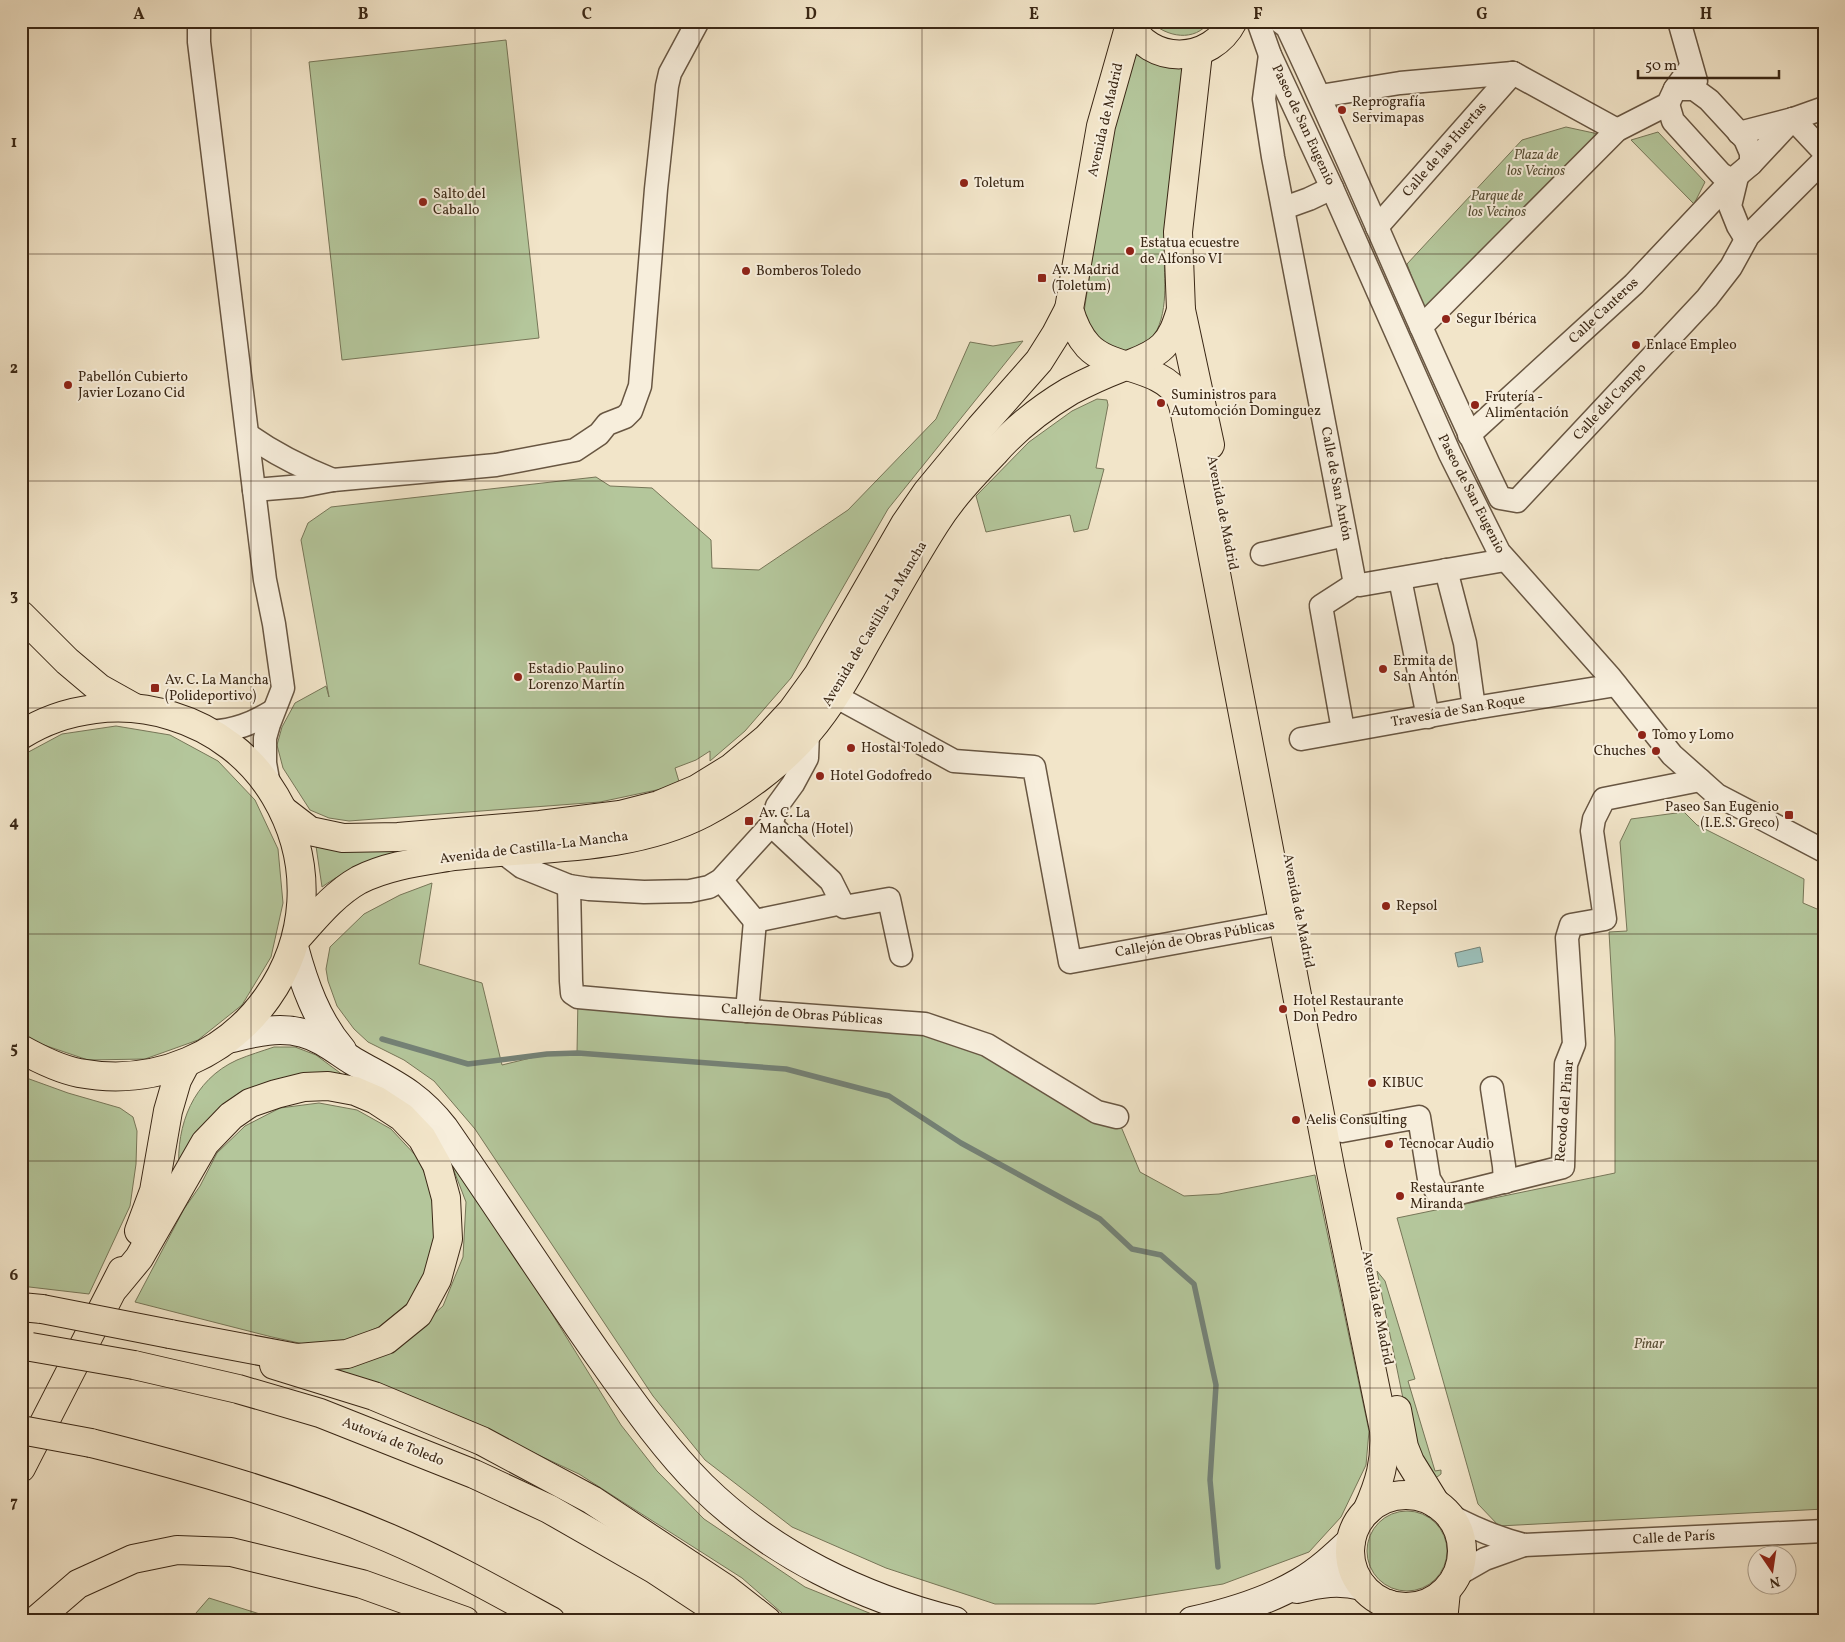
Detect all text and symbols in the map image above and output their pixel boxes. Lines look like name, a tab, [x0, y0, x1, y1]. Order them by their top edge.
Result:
text: A	[133, 4, 145, 26]
text: B	[358, 4, 369, 26]
text: C	[582, 4, 592, 26]
text: D	[805, 4, 817, 26]
text: E	[1029, 4, 1039, 26]
text: F	[1253, 4, 1263, 26]
text: G	[1476, 4, 1488, 26]
text: H	[1700, 4, 1712, 26]
scale bar	[1638, 48, 1779, 80]
text: 50 m	[1645, 56, 1677, 77]
street label: Avenida de Madrid	[1084, 61, 1128, 179]
street label: Paseo de San Eugenio	[1267, 61, 1339, 189]
place label: Reprografía Servimapas	[1352, 93, 1425, 128]
street label: Calle de las Huertas	[1398, 98, 1492, 202]
marker: Reprografía Servimapas	[1336, 104, 1348, 116]
text: 1	[11, 132, 17, 154]
park label: Plaza de los Vecinos	[1507, 146, 1565, 181]
place label: Toletum	[974, 174, 1025, 193]
marker: Toletum	[958, 177, 970, 189]
place label: Salto del Caballo	[433, 185, 486, 220]
park label: Parque de los Vecinos	[1468, 187, 1526, 222]
marker: Salto del Caballo	[417, 196, 429, 208]
place label: Estatua ecuestre de Alfonso VI	[1140, 234, 1240, 269]
marker: Estatua ecuestre de Alfonso VI	[1124, 245, 1136, 257]
place label: Av. Madrid (Toletum)	[1052, 261, 1119, 296]
place label: Bomberos Toledo	[756, 262, 861, 281]
marker: Bomberos Toledo	[740, 265, 752, 277]
marker: Av. Madrid (Toletum)	[1036, 272, 1048, 284]
street label: Calle Canteros	[1565, 274, 1643, 348]
place label: Segur Ibérica	[1456, 310, 1537, 329]
marker: Segur Ibérica	[1440, 313, 1452, 325]
place label: Enlace Empleo	[1646, 336, 1737, 355]
marker: Enlace Empleo	[1630, 339, 1642, 351]
text: 2	[10, 358, 18, 380]
street label: Calle del Campo	[1569, 359, 1651, 445]
place label: Pabellón Cubierto Javier Lozano Cid	[78, 368, 188, 403]
marker: Pabellón Cubierto Javier Lozano Cid	[62, 379, 74, 391]
place label: Suministros para Automoción Dominguez	[1171, 386, 1321, 421]
place label: Frutería - Alimentación	[1485, 388, 1569, 423]
marker: Suministros para Automoción Dominguez	[1155, 397, 1167, 409]
marker: Frutería - Alimentación	[1469, 399, 1481, 411]
street label: Calle de San Antón	[1316, 425, 1356, 543]
street label: Paseo de San Eugenio	[1433, 431, 1509, 557]
street label: Avenida de Madrid	[1202, 454, 1242, 572]
street label: Avenida de Castilla-La Mancha	[818, 538, 932, 710]
text: 3	[10, 585, 18, 607]
place label: Ermita de San Antón	[1393, 652, 1458, 687]
place label: Estadio Paulino Lorenzo Martín	[528, 660, 625, 695]
marker: Ermita de San Antón	[1377, 663, 1389, 675]
place label: Av. C. La Mancha (Polideportivo)	[165, 671, 269, 706]
marker: Estadio Paulino Lorenzo Martín	[512, 671, 524, 683]
marker: Av. C. La Mancha (Polideportivo)	[149, 682, 161, 694]
street label: Travesía de San Roque	[1389, 690, 1527, 732]
place label: Tomo y Lomo	[1652, 726, 1734, 745]
marker: Tomo y Lomo	[1636, 729, 1648, 741]
place label: Hostal Toledo	[861, 739, 944, 758]
marker: Hostal Toledo	[845, 742, 857, 754]
place label: Chuches	[1594, 742, 1646, 761]
marker: Chuches	[1650, 745, 1662, 757]
place label: Hotel Godofredo	[830, 767, 932, 786]
marker: Hotel Godofredo	[814, 770, 826, 782]
place label: Paseo San Eugenio (I.E.S. Greco)	[1665, 798, 1779, 833]
place label: Av. C. La Mancha (Hotel)	[759, 804, 853, 839]
marker: Paseo San Eugenio (I.E.S. Greco)	[1783, 809, 1795, 821]
text: 4	[9, 812, 19, 834]
marker: Av. C. La Mancha (Hotel)	[743, 815, 755, 827]
street label: Avenida de Castilla-La Mancha	[439, 827, 629, 869]
street label: Avenida de Madrid	[1278, 852, 1318, 970]
place label: Repsol	[1396, 897, 1437, 916]
marker: Repsol	[1380, 900, 1392, 912]
street label: Callejón de Obras Públicas	[1114, 916, 1276, 962]
place label: Hotel Restaurante Don Pedro	[1293, 992, 1404, 1027]
street label: Callejón de Obras Públicas	[721, 1000, 883, 1030]
marker: Hotel Restaurante Don Pedro	[1277, 1003, 1289, 1015]
text: 5	[10, 1038, 18, 1060]
street label: Recodo del Pinar	[1551, 1059, 1579, 1163]
place label: KIBUC	[1382, 1074, 1424, 1093]
marker: KIBUC	[1366, 1077, 1378, 1089]
place label: Aelis Consulting	[1306, 1111, 1407, 1130]
marker: Aelis Consulting	[1290, 1114, 1302, 1126]
place label: Tecnocar Audio	[1399, 1135, 1494, 1154]
marker: Tecnocar Audio	[1383, 1138, 1395, 1150]
place label: Restaurante Miranda	[1410, 1179, 1485, 1214]
marker: Restaurante Miranda	[1394, 1190, 1406, 1202]
street label: Avenida de Madrid	[1357, 1249, 1397, 1367]
text: 6	[10, 1265, 19, 1287]
park label: Pinar	[1634, 1335, 1665, 1354]
street label: Autovía de Toledo	[339, 1413, 447, 1471]
text: 7	[10, 1492, 18, 1514]
street label: Calle de París	[1632, 1526, 1716, 1550]
north arrow	[1748, 1544, 1798, 1594]
text: N	[1767, 1571, 1782, 1592]

